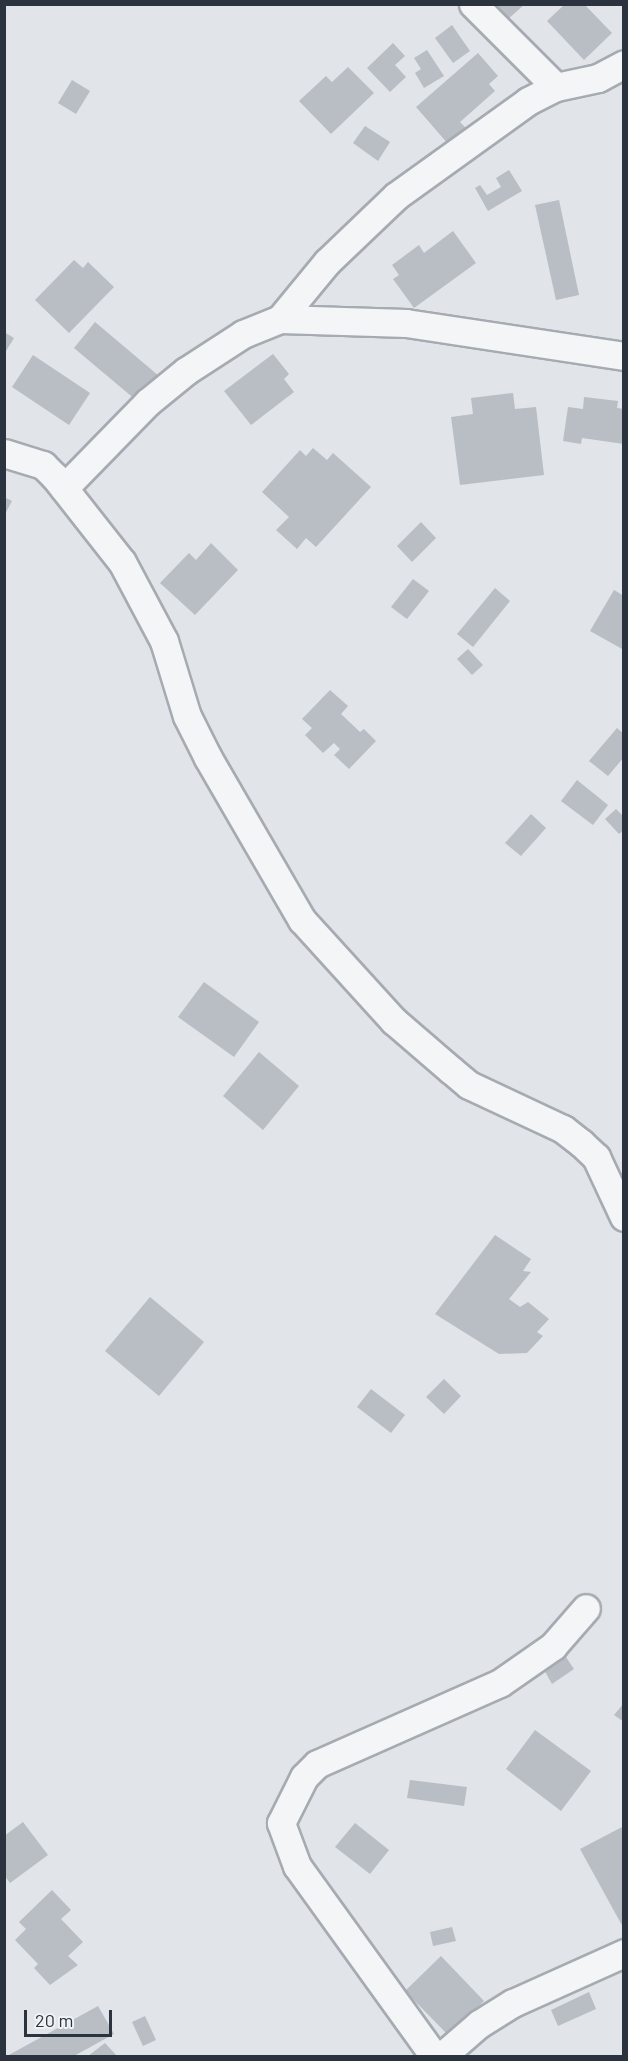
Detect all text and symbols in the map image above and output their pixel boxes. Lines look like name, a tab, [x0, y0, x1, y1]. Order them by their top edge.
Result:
scale bar	[27, 1998, 116, 2036]
text: 20 m	[35, 2009, 73, 2031]

